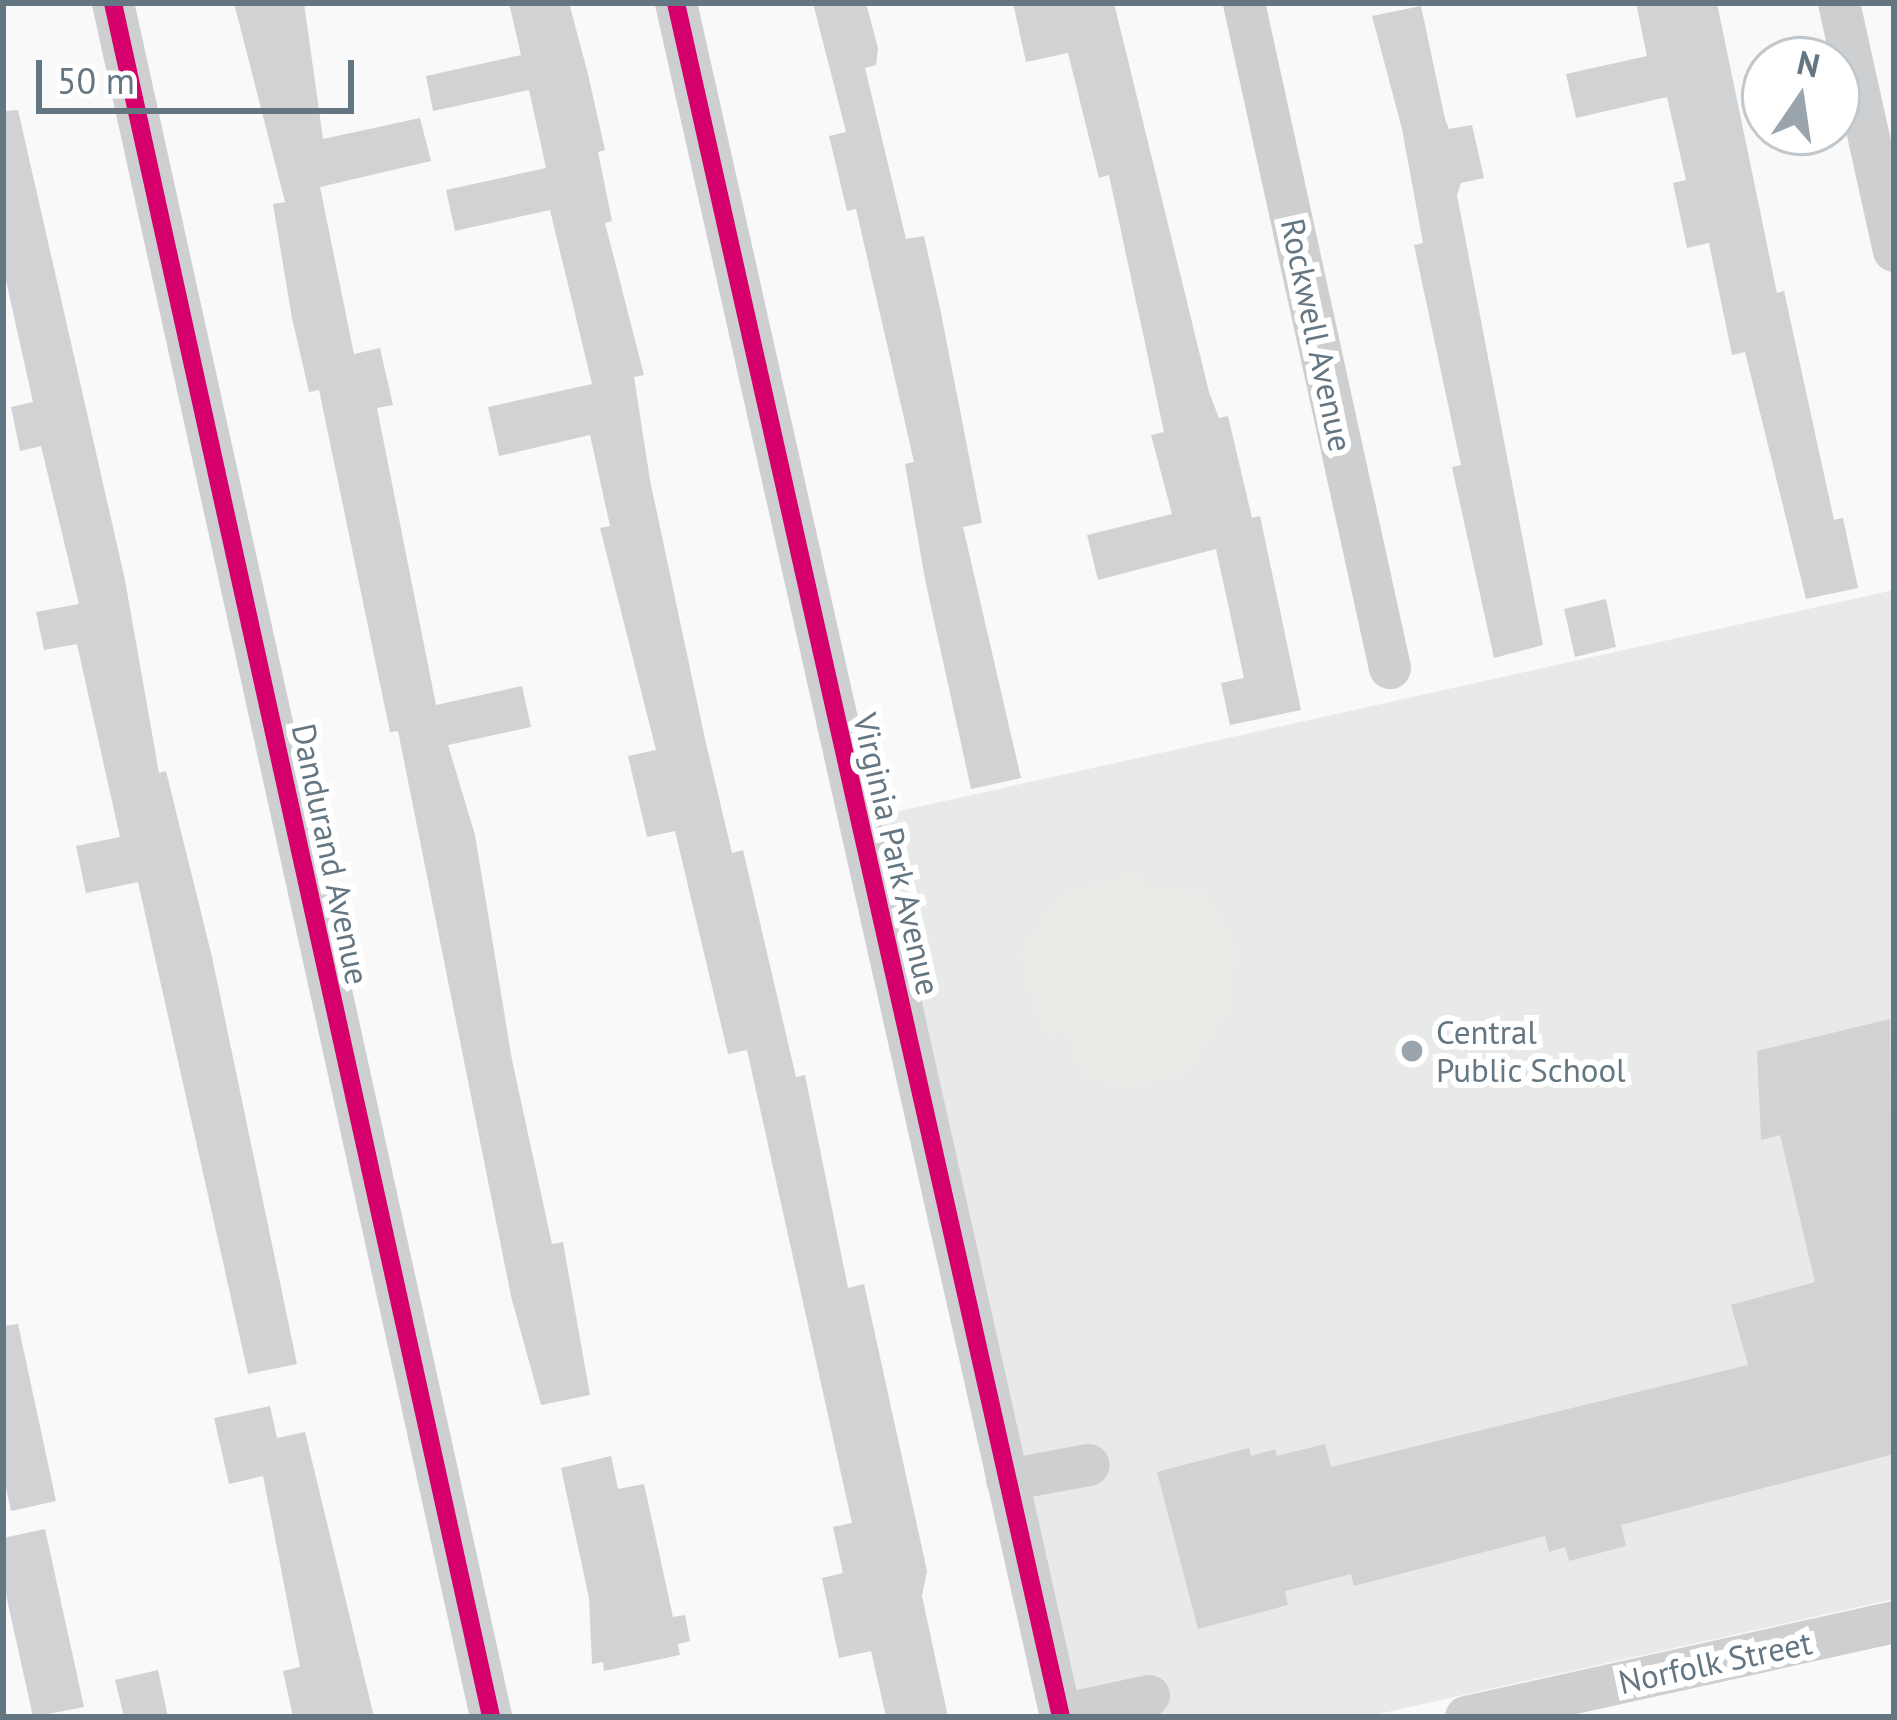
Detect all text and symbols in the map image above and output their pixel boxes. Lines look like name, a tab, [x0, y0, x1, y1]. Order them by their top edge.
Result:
scale bar	[42, 36, 360, 110]
north arrow	[1741, 36, 1861, 156]
text: N	[1793, 40, 1824, 87]
text: 50 m	[57, 57, 135, 104]
street label: Rockwell Avenue	[1273, 214, 1361, 456]
street label: Virginia Park Avenue	[845, 708, 949, 1000]
street label: Dandurand Avenue	[284, 719, 378, 989]
place label: Central Public School	[1436, 1012, 1627, 1090]
marker: Central Public School	[1399, 1038, 1425, 1064]
street label: Norfolk Street	[1614, 1622, 1816, 1702]

